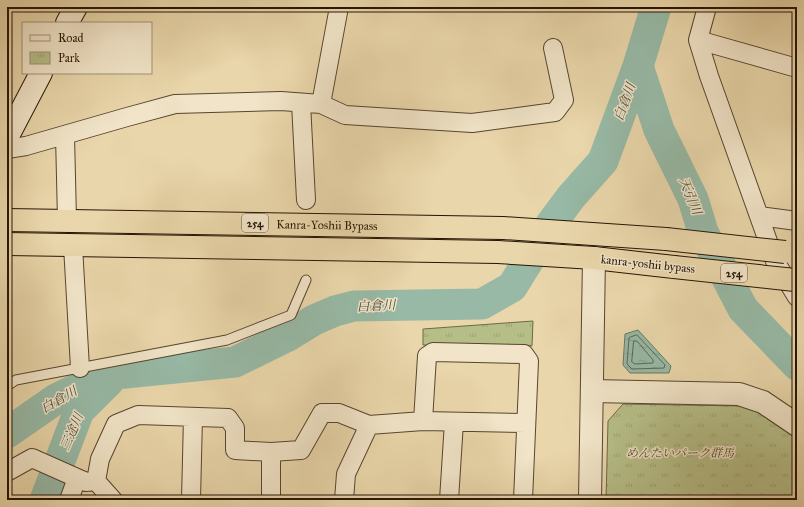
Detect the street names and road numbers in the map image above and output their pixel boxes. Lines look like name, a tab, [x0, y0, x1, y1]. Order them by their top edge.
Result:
road number: 254	[242, 214, 268, 232]
street label: Kanra-Yoshii Bypass	[276, 217, 378, 233]
street label: kanra-yoshii bypass	[600, 252, 696, 276]
road number: 254	[721, 264, 747, 282]

